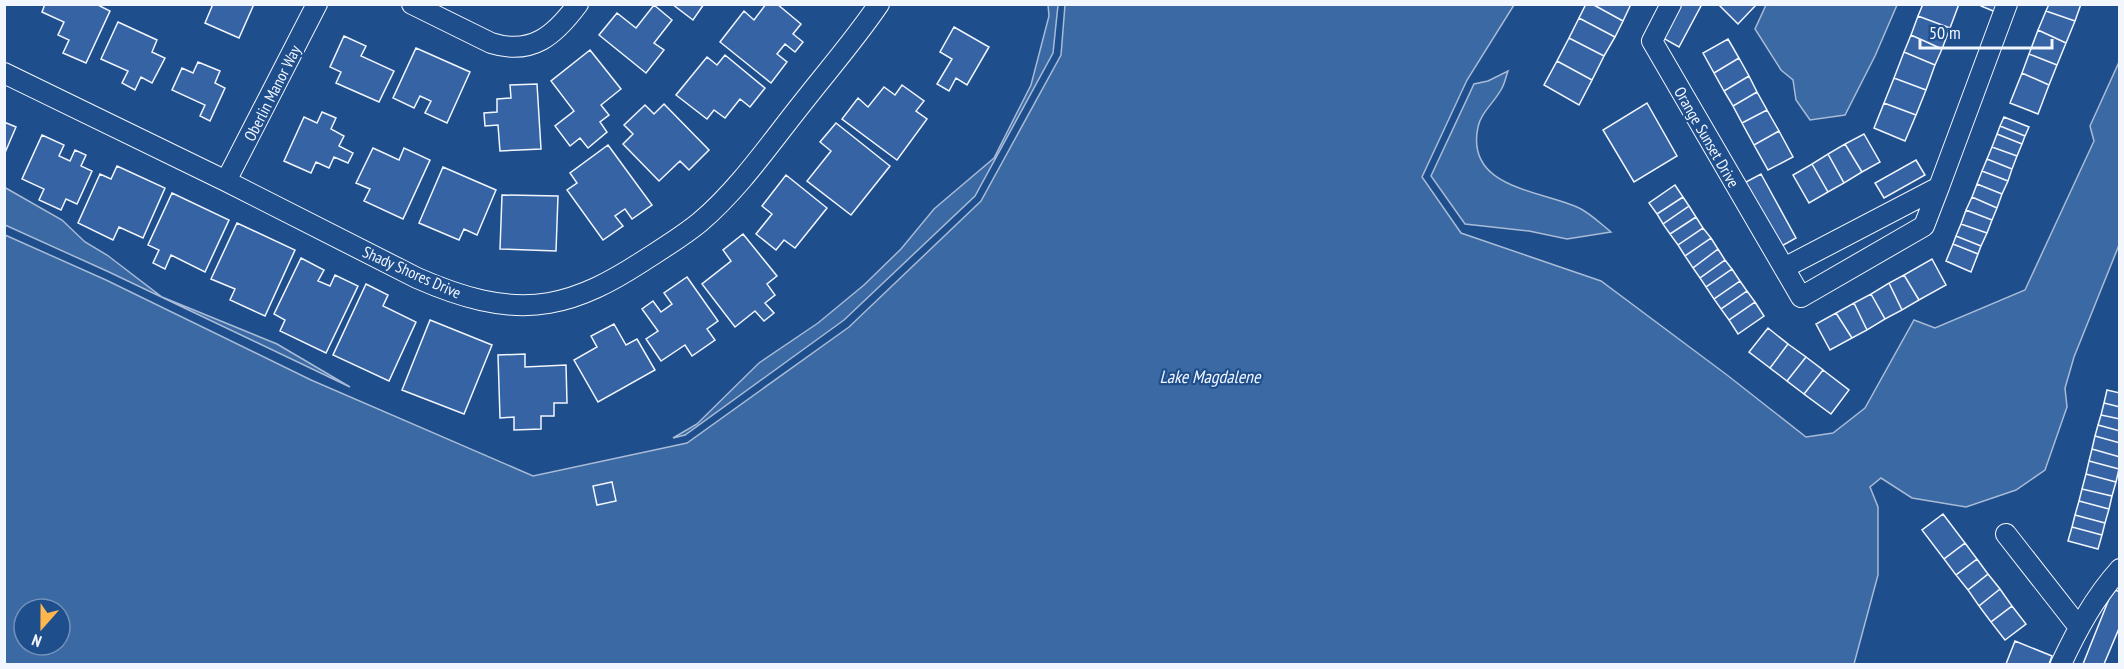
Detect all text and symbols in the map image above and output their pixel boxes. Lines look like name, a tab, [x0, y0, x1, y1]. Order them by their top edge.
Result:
scale bar	[1920, 12, 2052, 50]
text: 50 m	[1929, 21, 1961, 44]
street label: Oberlin Manor Way	[239, 42, 305, 144]
street label: Orange Sunset Drive	[1670, 83, 1744, 191]
street label: Shady Shores Drive	[360, 241, 464, 303]
water label: Lake Magdalene	[1160, 365, 1262, 388]
north arrow	[12, 597, 72, 657]
text: N	[29, 630, 44, 652]

